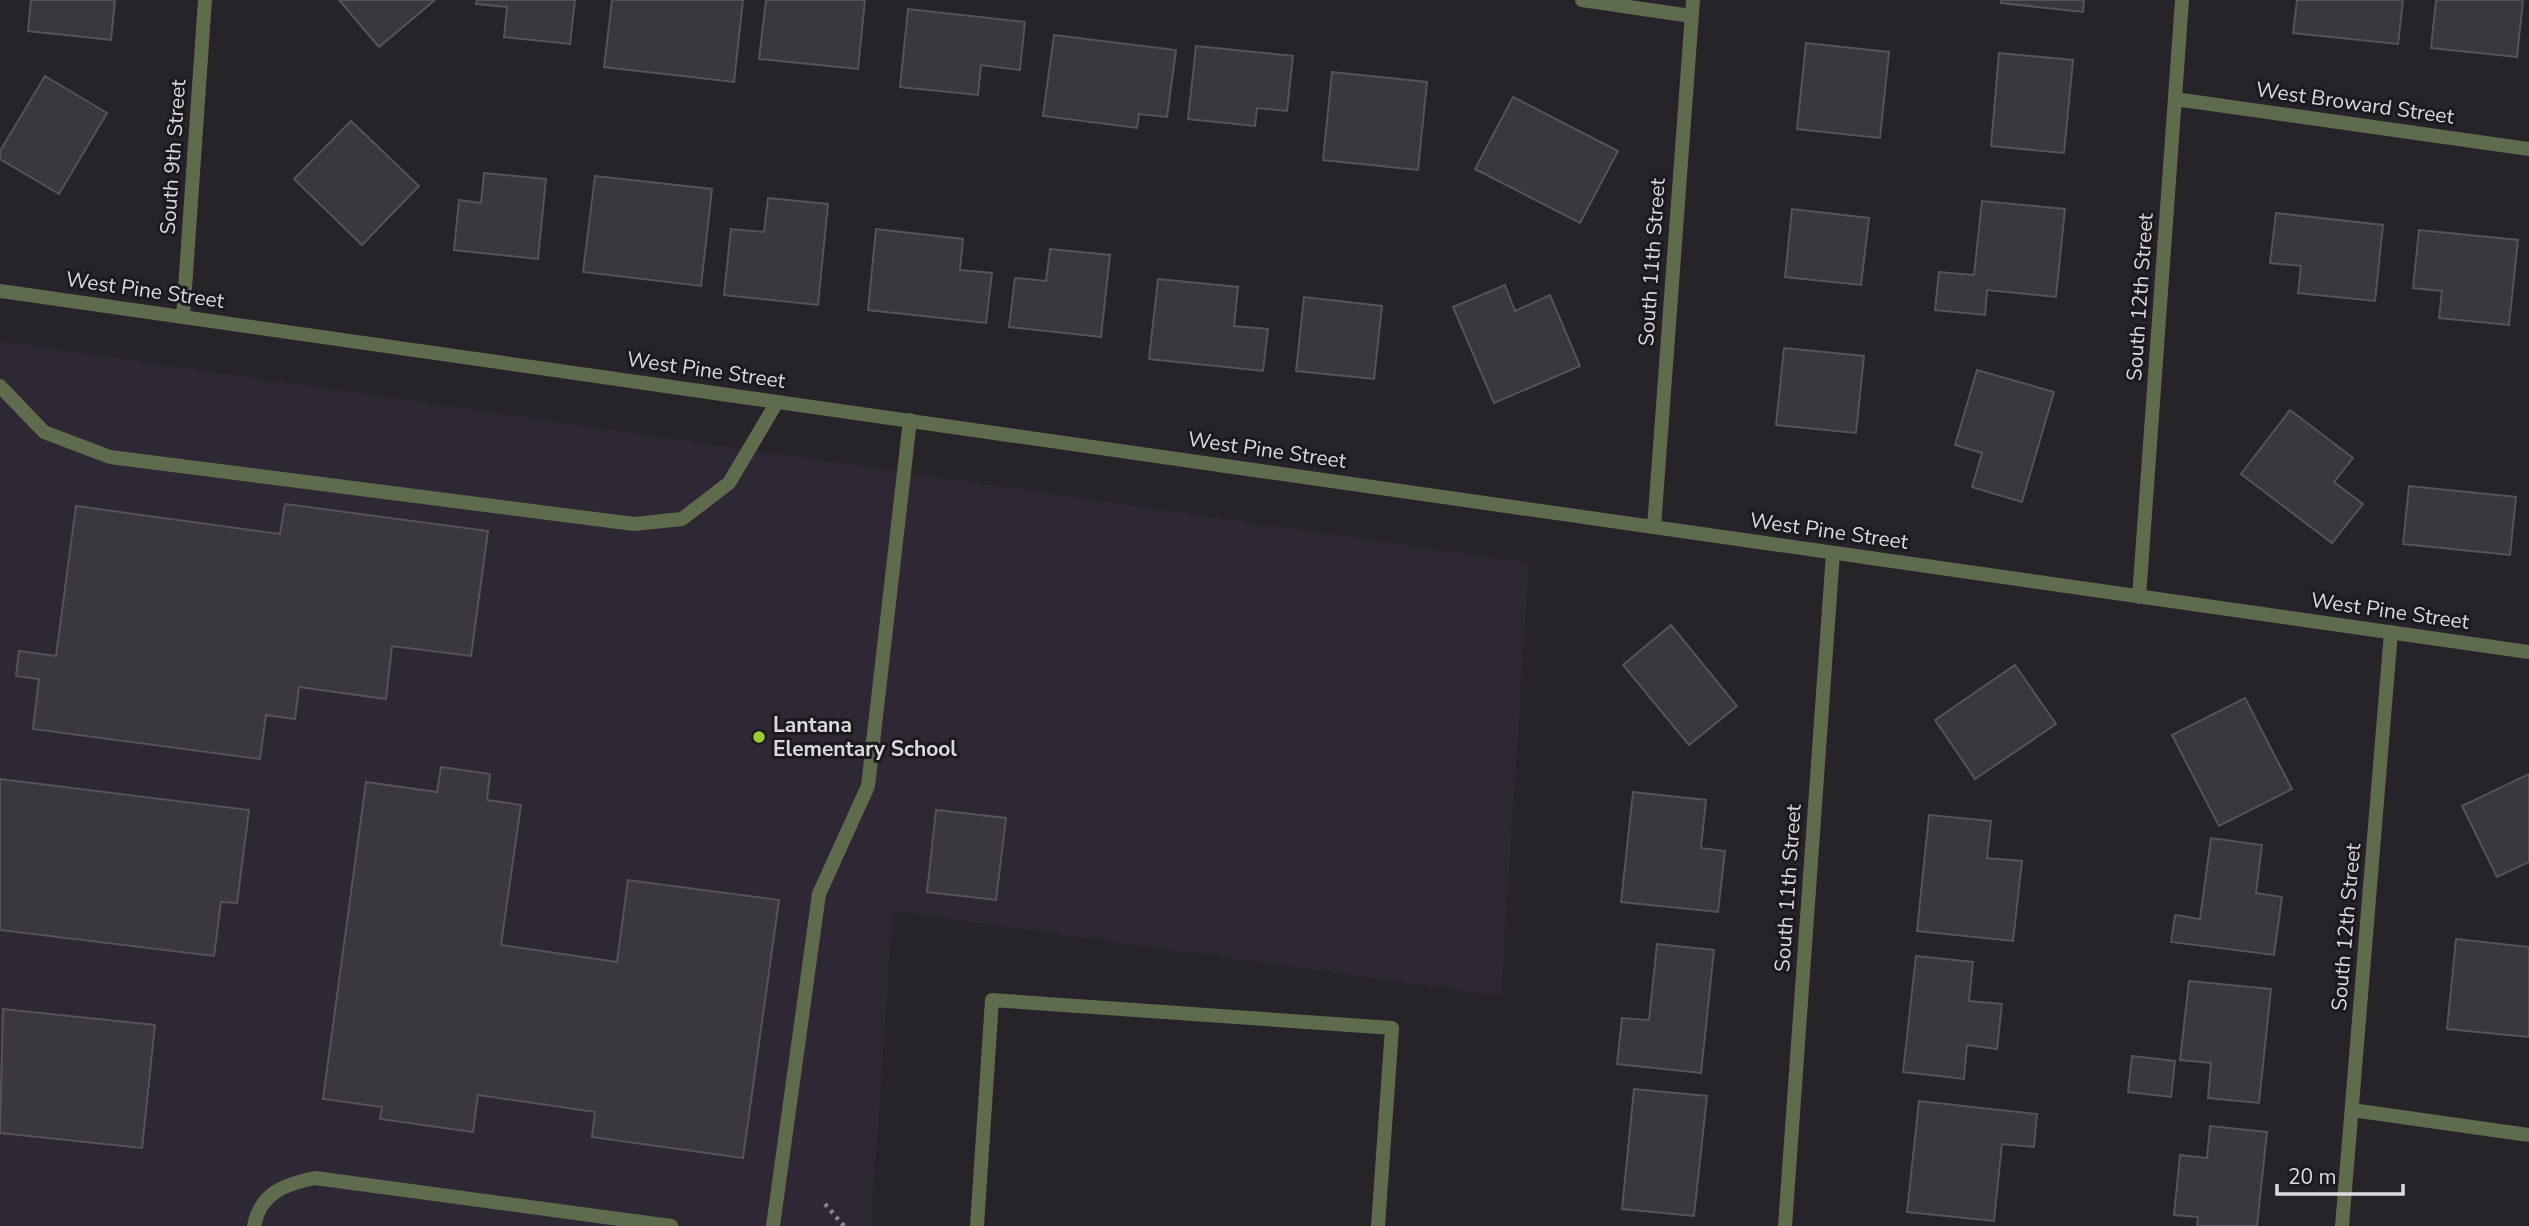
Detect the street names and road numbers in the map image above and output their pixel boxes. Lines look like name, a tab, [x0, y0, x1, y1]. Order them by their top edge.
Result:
street label: West Broward Street	[2254, 75, 2457, 131]
street label: South 9th Street	[154, 78, 192, 236]
street label: South 11th Street	[1632, 176, 1672, 347]
street label: South 12th Street	[2120, 211, 2160, 382]
street label: West Pine Street	[64, 265, 227, 315]
street label: West Pine Street	[625, 345, 788, 395]
street label: West Pine Street	[1186, 425, 1349, 475]
street label: West Pine Street	[1748, 506, 1911, 556]
street label: West Pine Street	[2309, 586, 2472, 636]
street label: South 11th Street	[1768, 802, 1808, 973]
street label: South 12th Street	[2325, 841, 2367, 1012]

